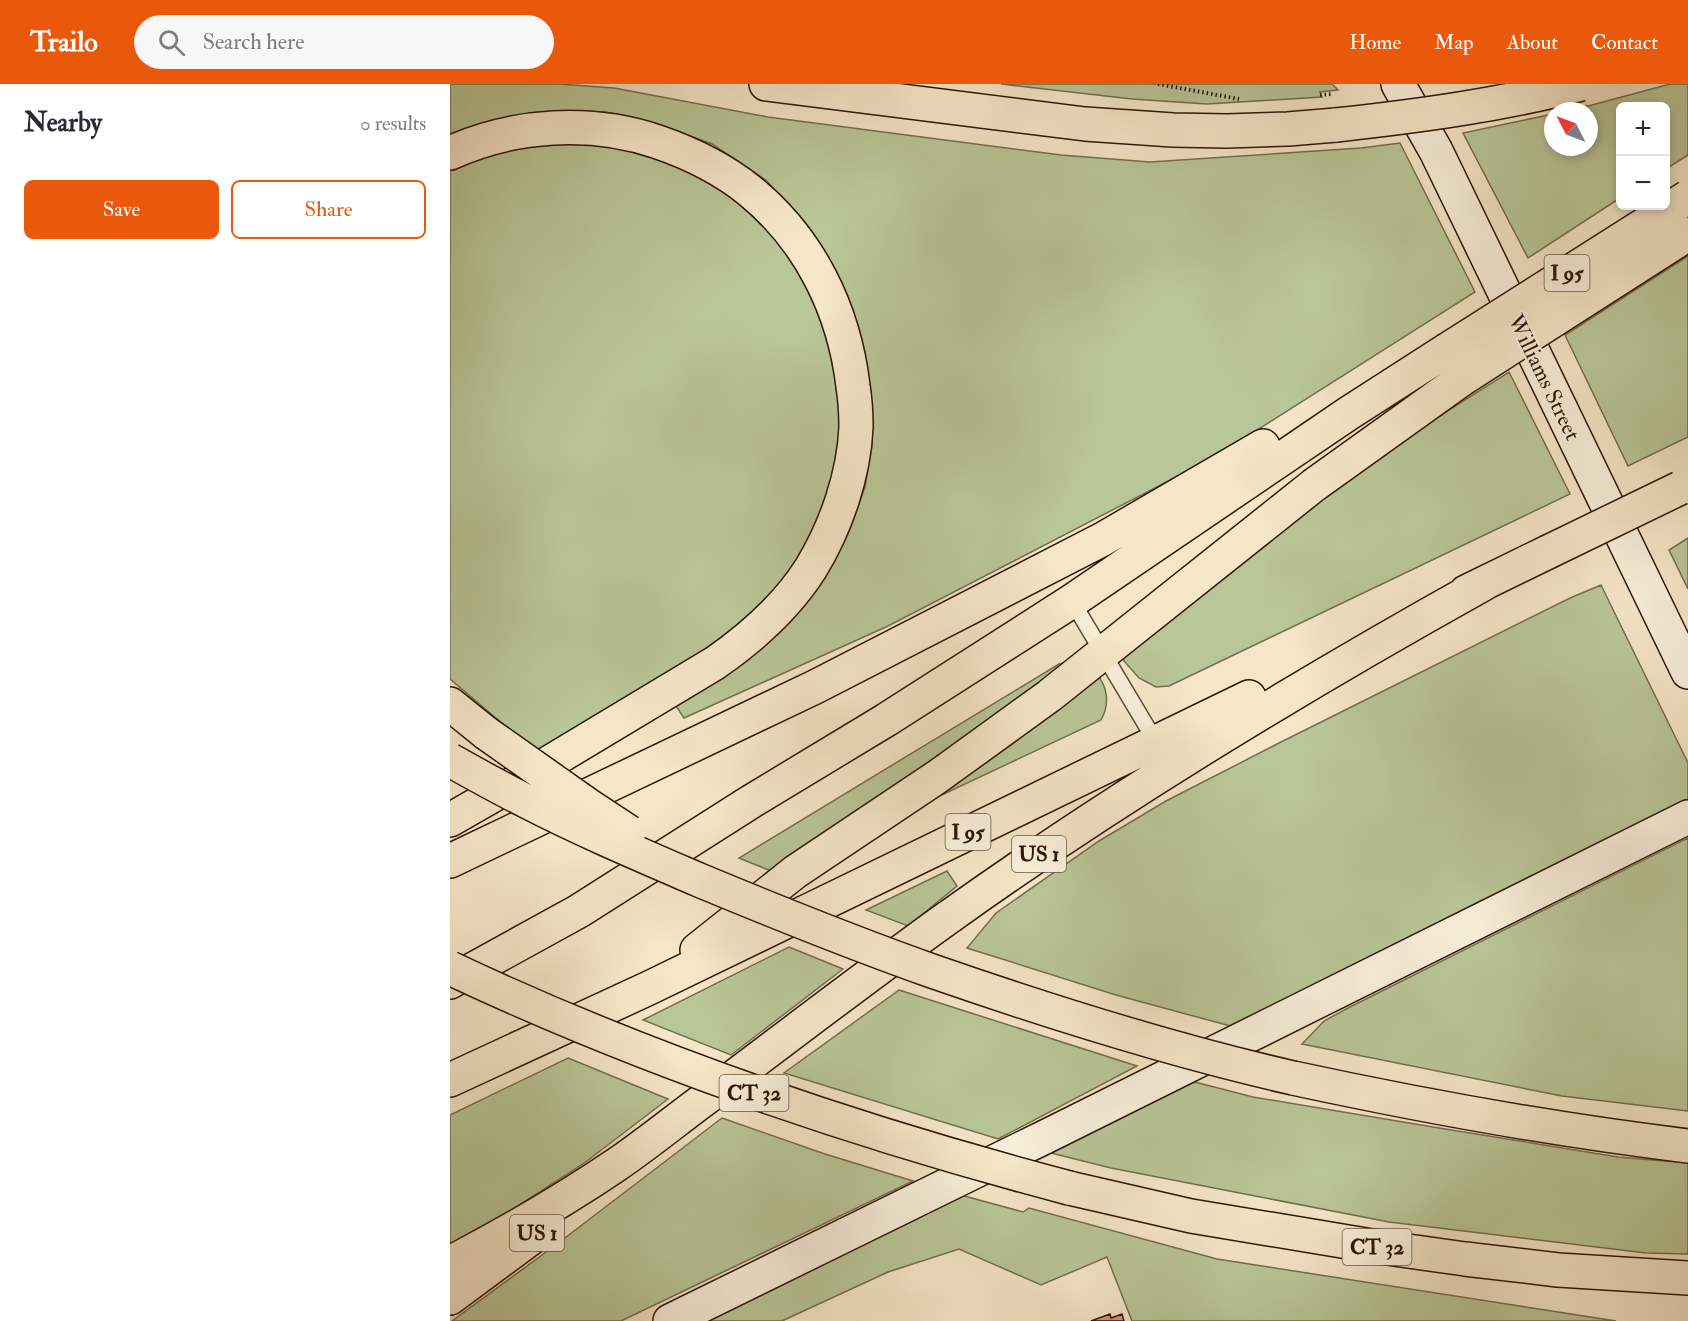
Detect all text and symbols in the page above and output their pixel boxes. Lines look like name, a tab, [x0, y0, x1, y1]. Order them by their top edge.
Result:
search box	[134, 15, 554, 69]
text: Trailo	[30, 25, 98, 60]
icon: search	[155, 26, 188, 59]
text: Search here	[203, 28, 304, 56]
text: Home	[1349, 29, 1401, 56]
text: Map	[1434, 29, 1474, 56]
text: About	[1507, 29, 1558, 56]
text: Contact	[1591, 29, 1658, 56]
north arrow	[1544, 102, 1598, 156]
map controls	[1616, 102, 1670, 210]
button: +	[1616, 102, 1670, 156]
text: Nearby	[24, 107, 102, 139]
text: 0 results	[360, 111, 426, 136]
button: −	[1616, 156, 1670, 210]
button: Save	[24, 180, 219, 239]
button: Share	[231, 180, 426, 239]
road number: I 95	[1544, 255, 1590, 291]
street label: Williams Street	[1501, 309, 1587, 445]
road number: I 95	[946, 814, 990, 850]
road number: US 1	[1012, 836, 1066, 872]
road number: CT 32	[720, 1075, 788, 1111]
road number: US 1	[510, 1215, 564, 1251]
road number: CT 32	[1342, 1229, 1412, 1265]

